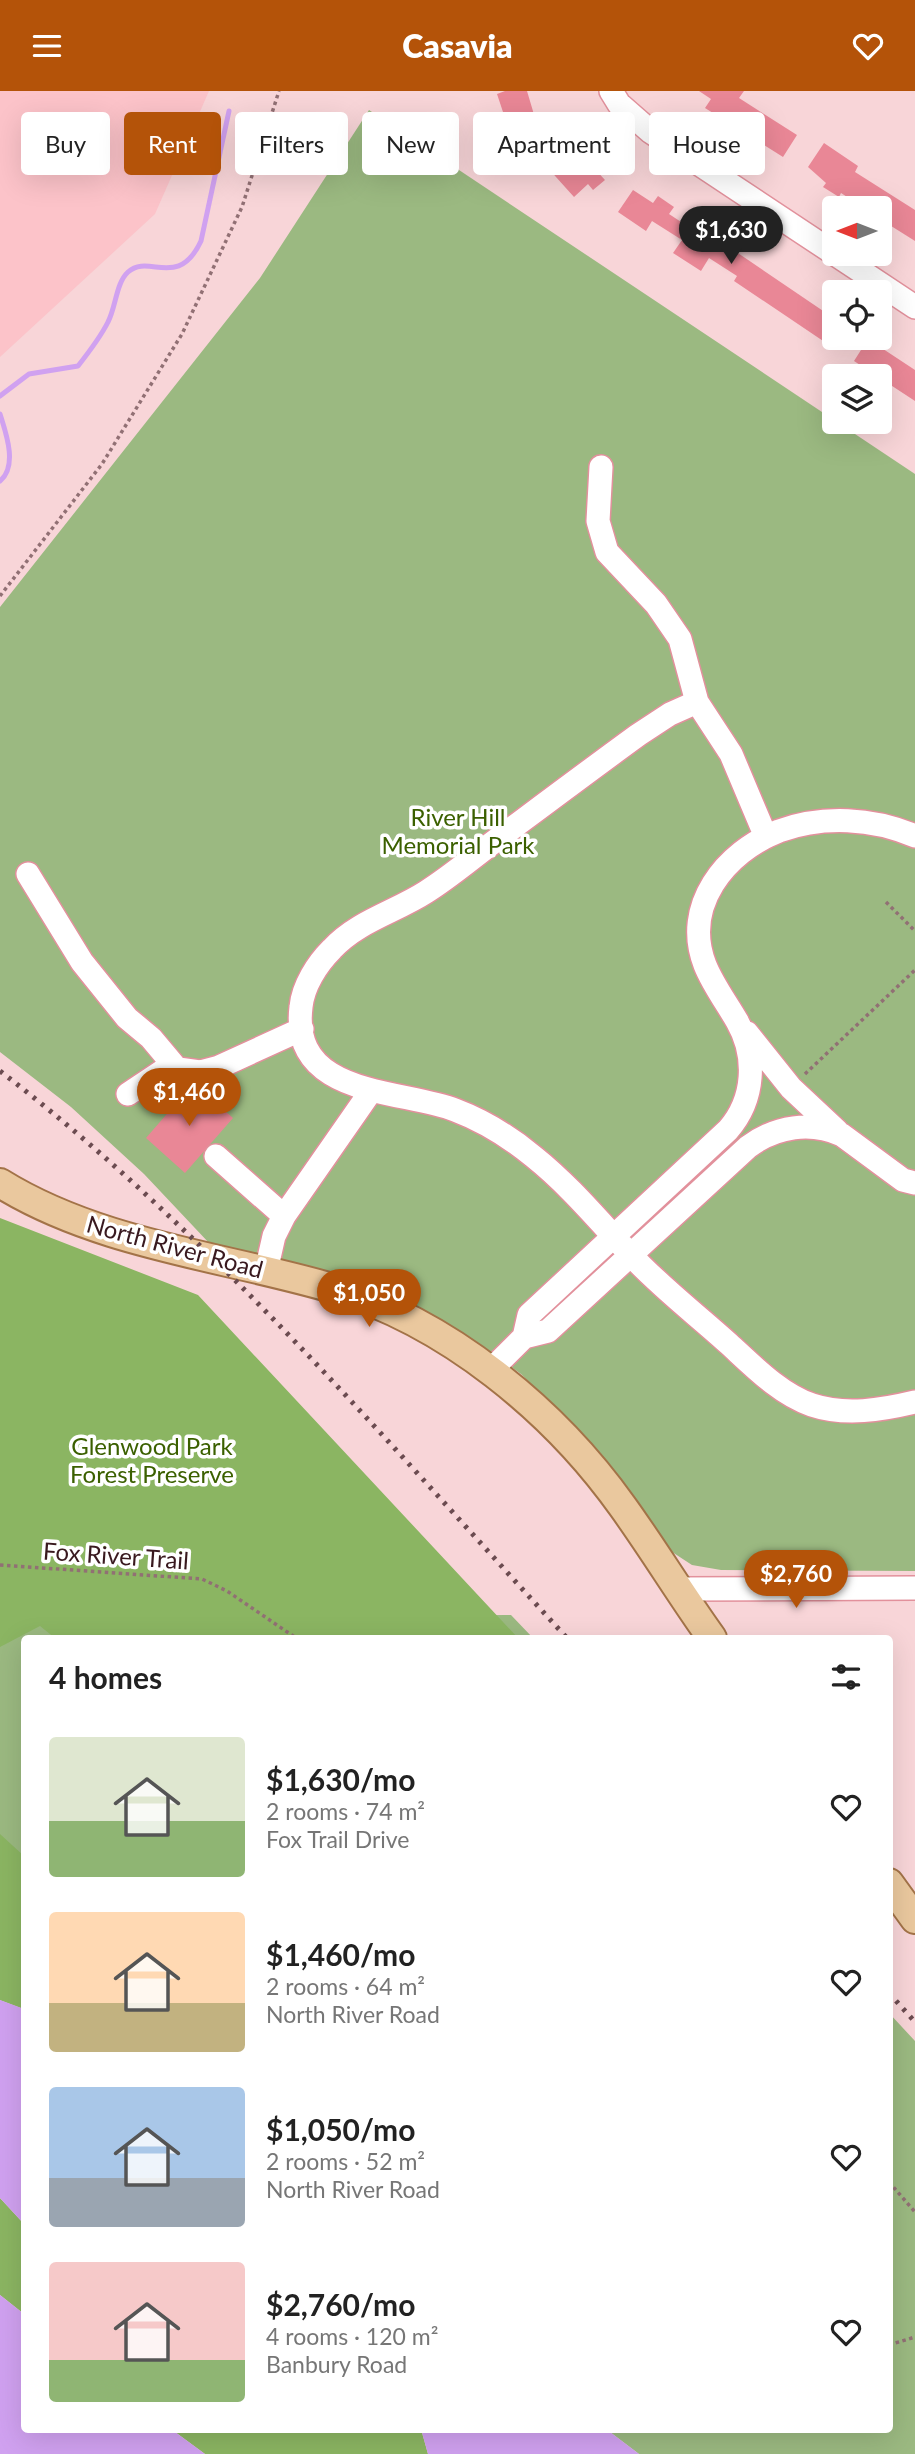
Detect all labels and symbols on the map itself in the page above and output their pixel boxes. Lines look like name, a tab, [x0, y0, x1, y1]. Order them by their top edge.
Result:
north arrow	[822, 196, 892, 266]
pin: $1,630	[674, 207, 788, 266]
park label: River Hill Memorial Park	[381, 802, 535, 859]
pin: $1,460	[132, 1069, 246, 1128]
street label: North River Road	[84, 1209, 266, 1283]
pin: $1,050	[312, 1269, 426, 1329]
park label: Glenwood Park Forest Preserve	[70, 1431, 234, 1488]
street label: Fox River Trail	[42, 1535, 190, 1575]
pin: $2,760	[739, 1551, 853, 1610]

